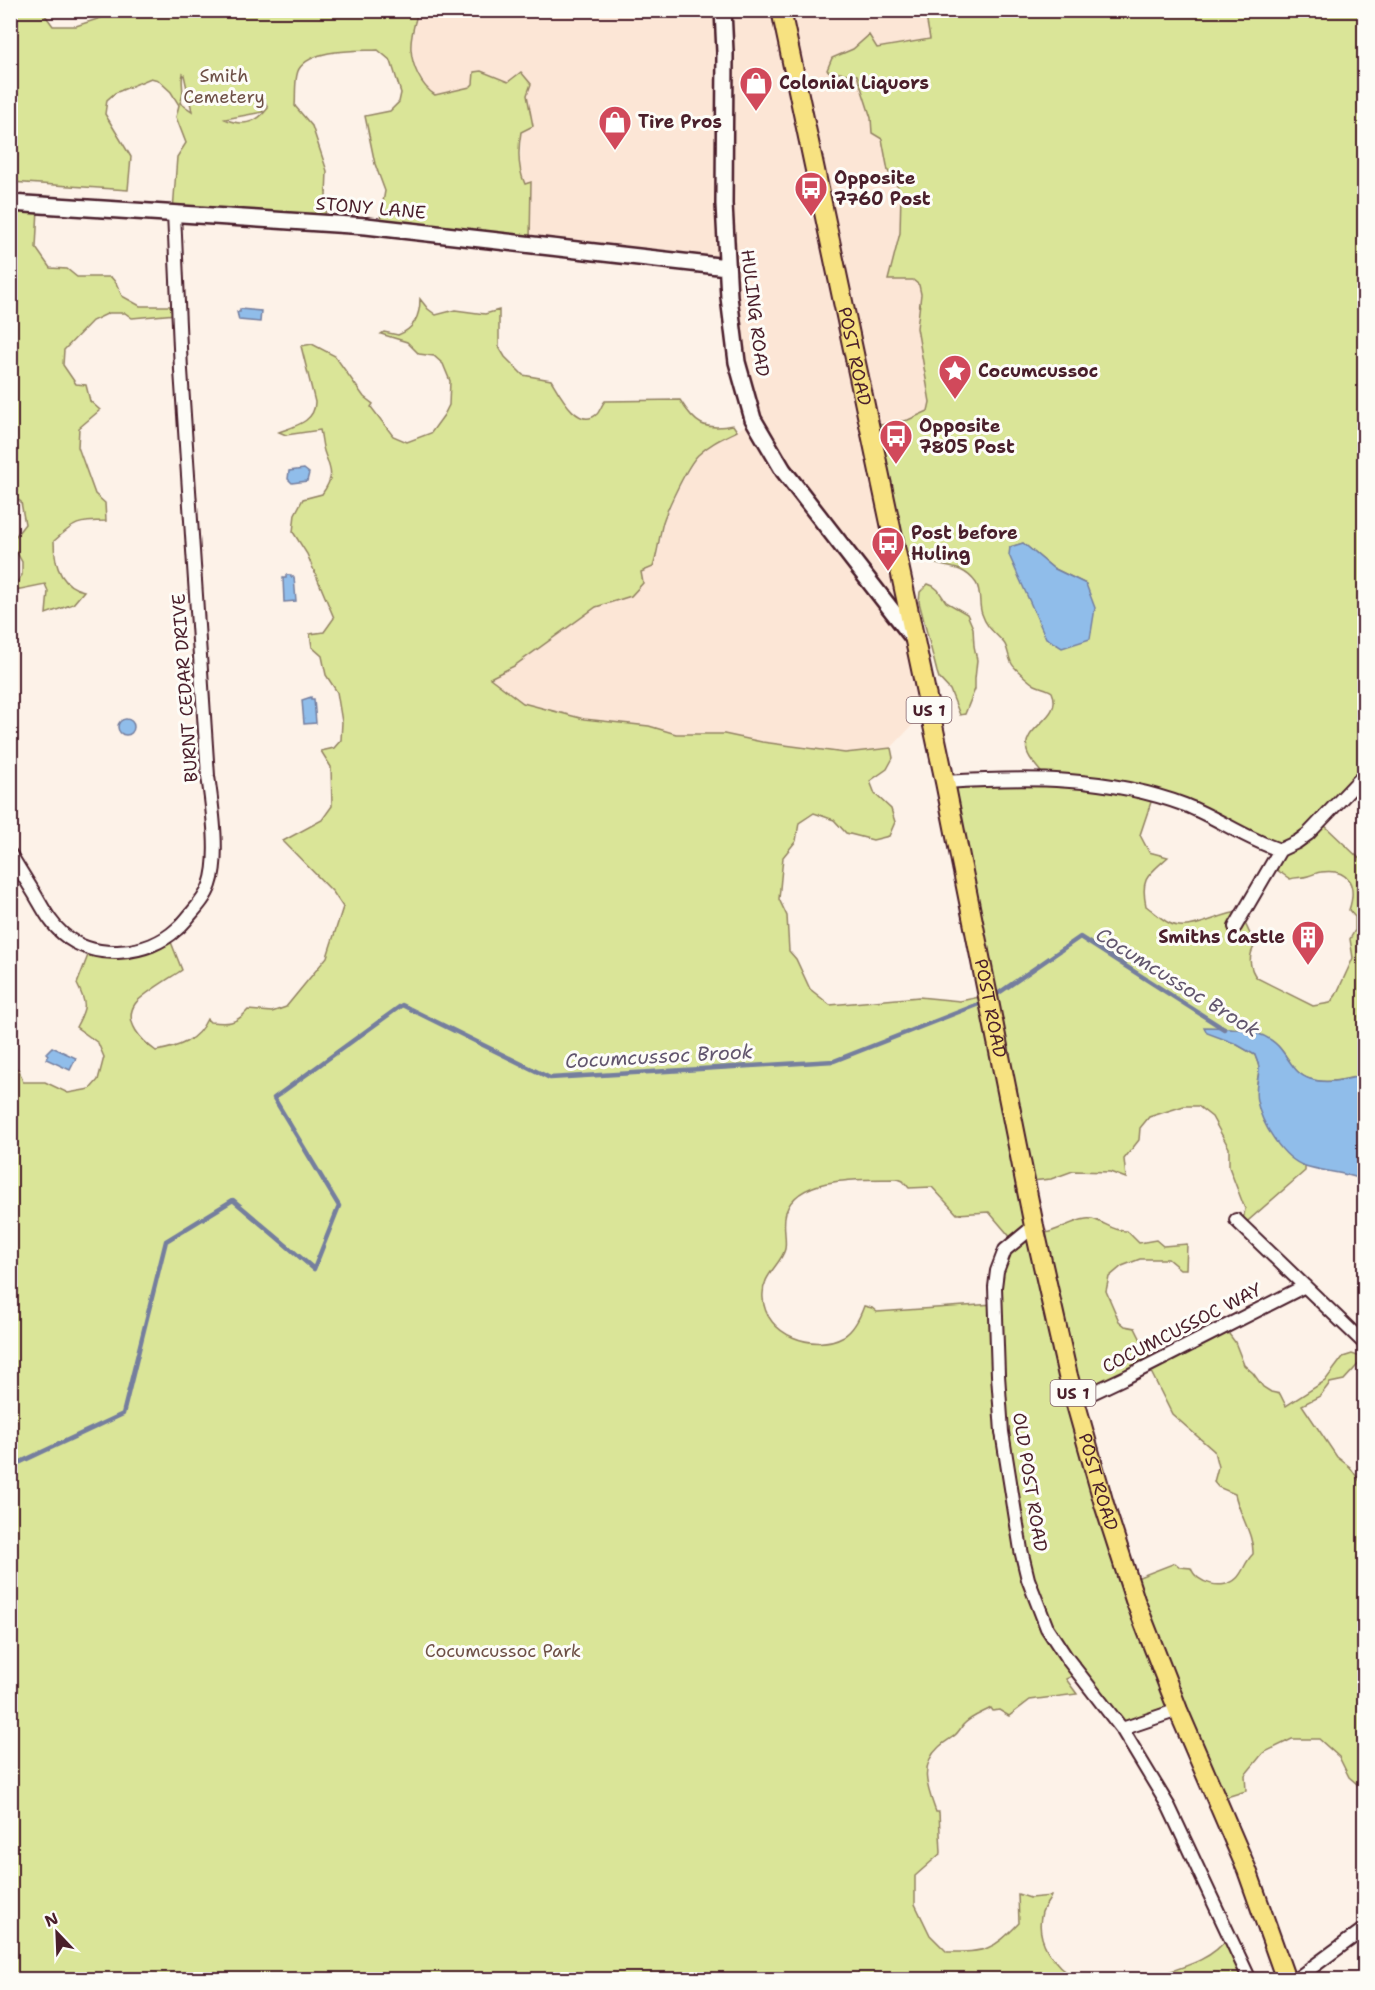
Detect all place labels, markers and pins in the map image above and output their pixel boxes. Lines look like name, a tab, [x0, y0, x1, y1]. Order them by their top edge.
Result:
shop icon: Colonial Liquors	[738, 65, 774, 112]
place label: Colonial Liquors	[779, 71, 929, 95]
shop icon: Tire Pros	[597, 104, 633, 151]
place label: Tire Pros	[638, 110, 722, 134]
place label: Opposite 7760 Post	[834, 166, 931, 211]
bus stop icon: Opposite 7760 Post	[793, 170, 829, 217]
place icon: Cocumcussoc	[937, 353, 973, 400]
place label: Cocumcussoc	[978, 359, 1098, 383]
place label: Opposite 7805 Post	[919, 414, 1015, 459]
bus stop icon: Opposite 7805 Post	[878, 418, 914, 465]
place label: Post before Huling	[911, 521, 1018, 566]
bus stop icon: Post before Huling	[870, 525, 906, 572]
building icon: Smiths Castle	[1290, 919, 1326, 966]
place label: Smiths Castle	[1158, 925, 1285, 949]

